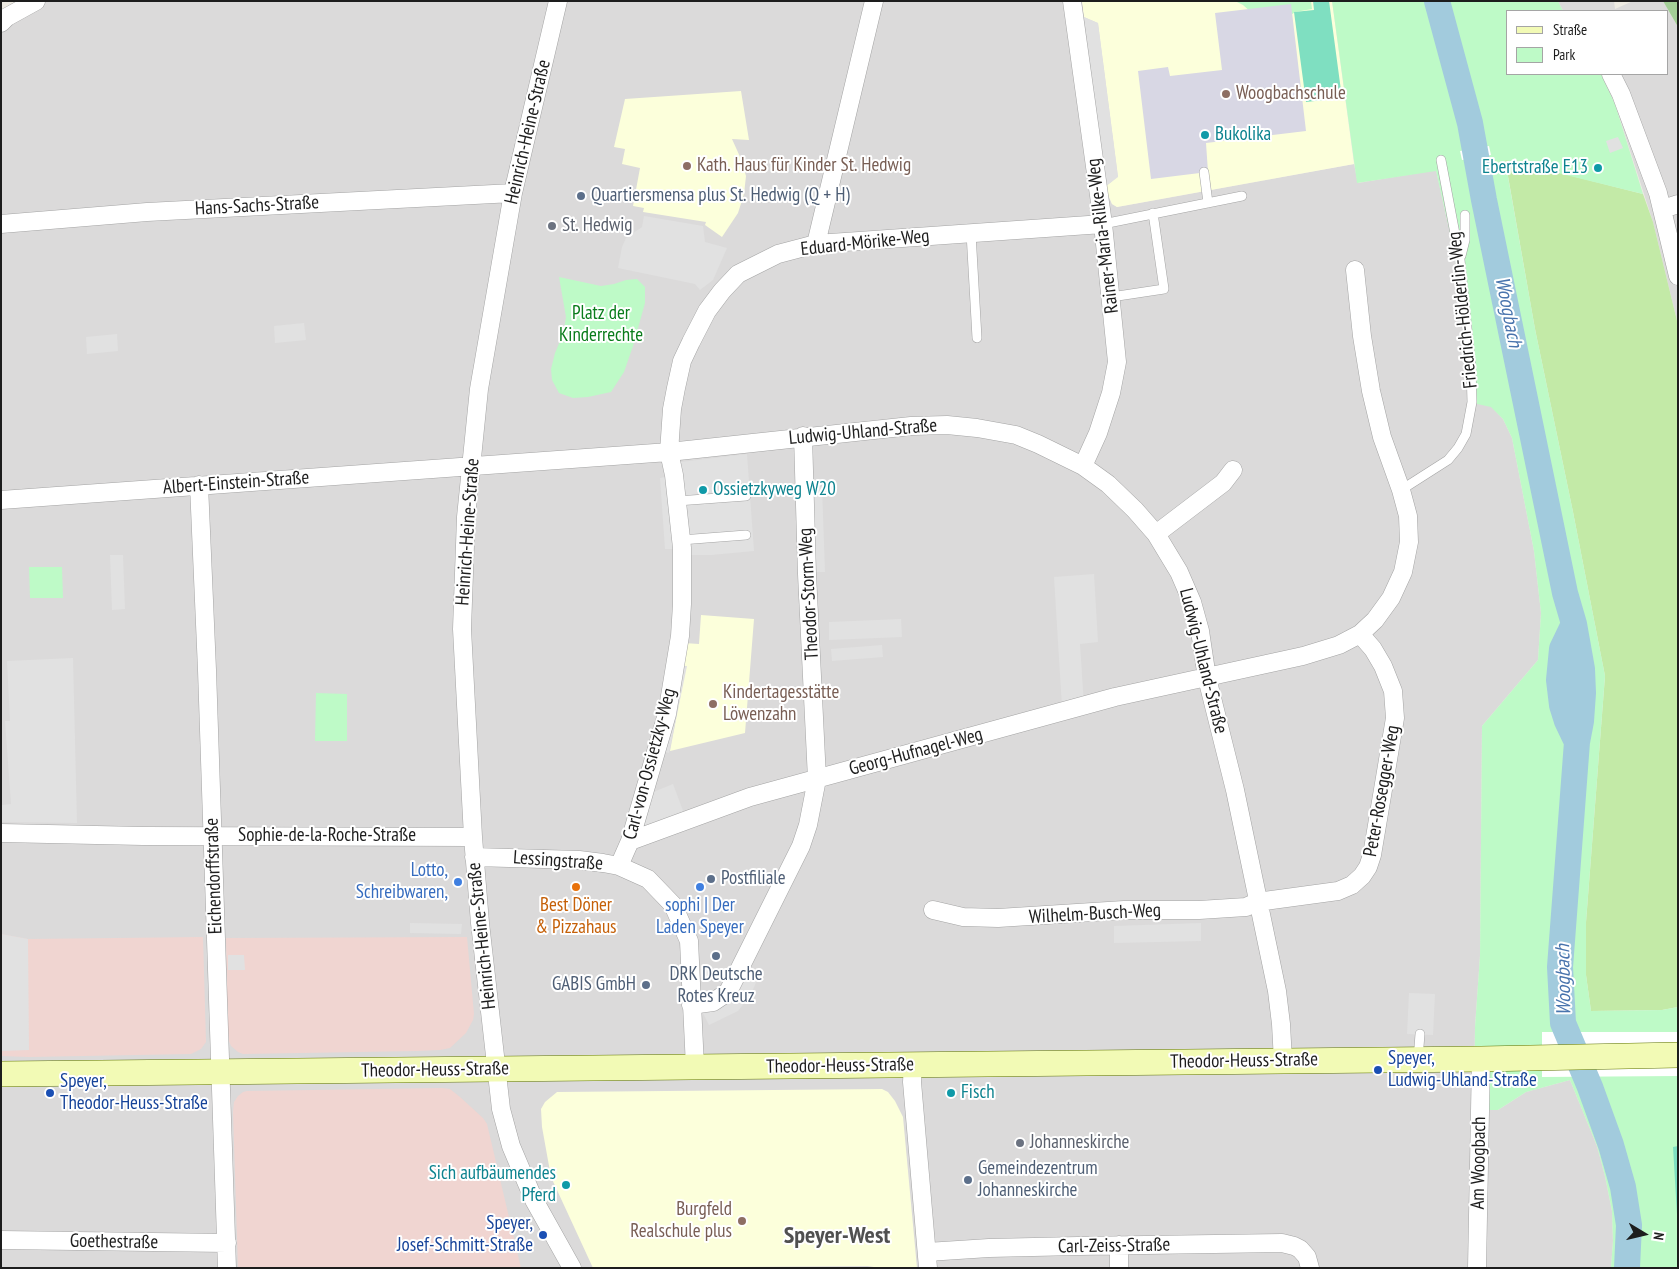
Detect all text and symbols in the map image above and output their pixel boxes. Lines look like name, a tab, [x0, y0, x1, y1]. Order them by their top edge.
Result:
legend	[1506, 10, 1669, 75]
text: Straße	[1553, 20, 1587, 39]
text: Park	[1553, 45, 1575, 64]
street label: Heinrich-Heine-Straße	[500, 58, 556, 206]
place label: Woogbachschule	[1236, 83, 1346, 105]
marker: Woogbachschule	[1220, 88, 1232, 100]
place label: Bukolika	[1215, 124, 1271, 146]
marker: Bukolika	[1199, 129, 1211, 141]
place label: Kath. Haus für Kinder St. Hedwig	[697, 155, 911, 177]
street label: Rainer-Maria-Rilke-Weg	[1082, 157, 1124, 315]
place label: Ebertstraße E13	[1482, 157, 1588, 179]
marker: Kath. Haus für Kinder St. Hedwig	[681, 160, 693, 172]
marker: Ebertstraße E13	[1592, 162, 1604, 174]
place label: Quartiersmensa plus St. Hedwig (Q + H)	[591, 185, 850, 207]
marker: Quartiersmensa plus St. Hedwig (Q + H)	[575, 190, 587, 202]
street label: Hans-Sachs-Straße	[194, 191, 320, 221]
place label: St. Hedwig	[562, 215, 633, 237]
marker: St. Hedwig	[546, 220, 558, 232]
street label: Eduard-Mörike-Weg	[800, 225, 930, 261]
street label: Friedrich-Hölderlin-Weg	[1443, 230, 1483, 390]
water label: Woogbach	[1489, 275, 1527, 349]
park label: Platz der Kinderrechte	[559, 303, 643, 347]
street label: Ludwig-Uhland-Straße	[788, 414, 938, 450]
street label: Heinrich-Heine-Straße	[451, 458, 485, 606]
street label: Albert-Einstein-Straße	[162, 467, 310, 499]
place label: Ossietzkyweg W20	[713, 479, 836, 501]
marker: Ossietzkyweg W20	[697, 484, 709, 496]
street label: Theodor-Storm-Weg	[794, 527, 824, 661]
street label: Ludwig-Uhland-Straße	[1174, 586, 1232, 736]
place label: Kindertagesstätte Löwenzahn	[723, 682, 839, 726]
street label: Carl-von-Ossietzky-Weg	[619, 686, 681, 842]
marker: Kindertagesstätte Löwenzahn	[707, 698, 719, 710]
street label: Georg-Hufnagel-Weg	[847, 723, 985, 781]
street label: Peter-Rosegger-Weg	[1359, 723, 1405, 859]
street label: Eichendorffstraße	[201, 817, 227, 935]
street label: Sophie-de-la-Roche-Straße	[238, 825, 416, 847]
street label: Lessingstraße	[512, 846, 604, 876]
place label: Lotto, Schreibwaren,	[356, 860, 448, 904]
street label: Heinrich-Heine-Straße	[463, 861, 501, 1011]
place label: Postfiliale	[721, 868, 786, 890]
marker: Postfiliale	[705, 873, 717, 885]
marker: Lotto, Schreibwaren,	[452, 876, 464, 888]
marker: Best Döner & Pizzahaus	[570, 881, 582, 893]
marker: sophi | Der Laden Speyer	[694, 881, 706, 893]
place label: Best Döner & Pizzahaus	[535, 895, 617, 939]
place label: sophi | Der Laden Speyer	[656, 895, 744, 939]
street label: Wilhelm-Busch-Weg	[1028, 899, 1162, 929]
water label: Woogbach	[1551, 944, 1577, 1016]
marker: DRK Deutsche Rotes Kreuz	[710, 950, 722, 962]
place label: DRK Deutsche Rotes Kreuz	[669, 964, 763, 1008]
place label: GABIS GmbH	[552, 974, 636, 996]
marker: GABIS GmbH	[640, 979, 652, 991]
street label: Theodor-Heuss-Straße	[1170, 1048, 1318, 1074]
place label: Speyer, Ludwig-Uhland-Straße	[1388, 1048, 1537, 1092]
street label: Theodor-Heuss-Straße	[766, 1053, 914, 1079]
street label: Theodor-Heuss-Straße	[361, 1057, 509, 1083]
marker: Speyer, Ludwig-Uhland-Straße	[1372, 1064, 1384, 1076]
place label: Speyer, Theodor-Heuss-Straße	[60, 1071, 208, 1115]
place label: Fisch	[961, 1082, 995, 1104]
marker: Speyer, Theodor-Heuss-Straße	[44, 1087, 56, 1099]
marker: Fisch	[945, 1087, 957, 1099]
street label: Am Woogbach	[1467, 1116, 1491, 1210]
place label: Johanneskirche	[1030, 1132, 1129, 1154]
marker: Johanneskirche	[1014, 1137, 1026, 1149]
place label: Gemeindezentrum Johanneskirche	[978, 1158, 1098, 1202]
place label: Sich aufbäumendes Pferd	[429, 1163, 556, 1207]
marker: Gemeindezentrum Johanneskirche	[962, 1174, 974, 1186]
marker: Sich aufbäumendes Pferd	[560, 1179, 572, 1191]
place label: Burgfeld Realschule plus	[630, 1199, 732, 1243]
north arrow	[1619, 1209, 1669, 1259]
place label: Speyer, Josef-Schmitt-Straße	[397, 1213, 533, 1257]
marker: Burgfeld Realschule plus	[736, 1215, 748, 1227]
district label: Speyer-West	[784, 1222, 890, 1250]
marker: Speyer, Josef-Schmitt-Straße	[537, 1229, 549, 1241]
street label: Goethestraße	[70, 1230, 158, 1254]
text: N	[1649, 1231, 1668, 1241]
street label: Carl-Zeiss-Straße	[1058, 1234, 1170, 1258]

